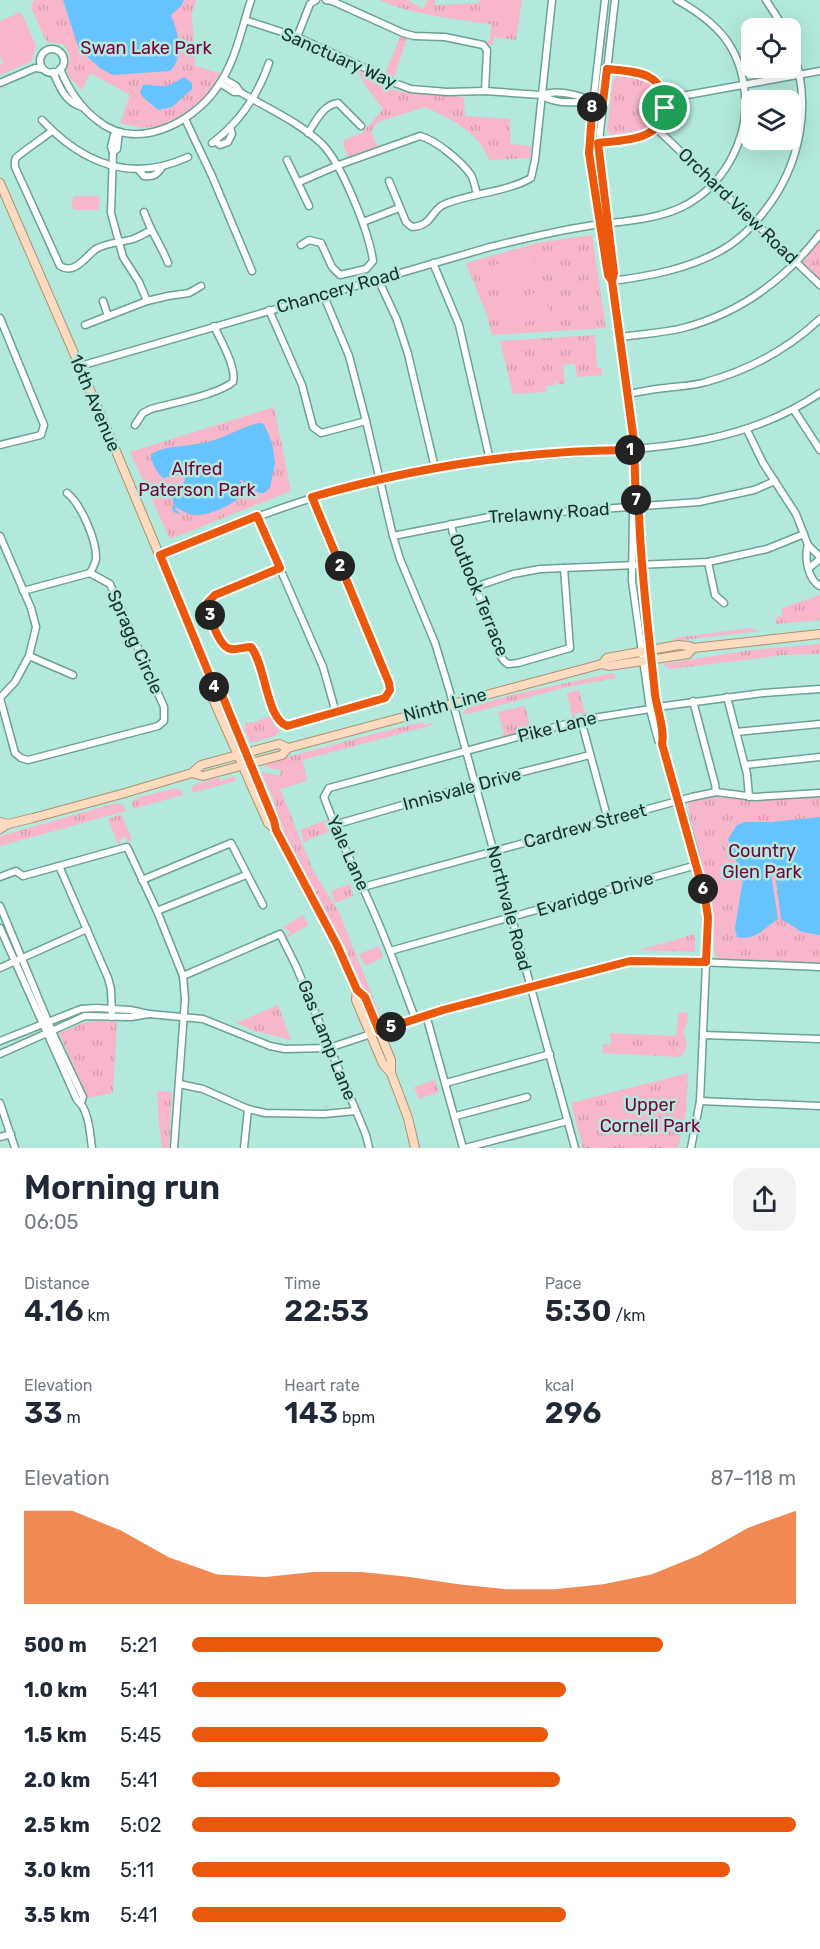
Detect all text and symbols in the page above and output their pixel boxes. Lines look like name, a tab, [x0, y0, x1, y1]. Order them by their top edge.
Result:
map controls	[741, 18, 801, 150]
button: locate	[741, 18, 801, 78]
street label: Sanctuary Way	[278, 23, 400, 93]
park label: Swan Lake Park	[80, 37, 212, 59]
pin	[639, 82, 690, 133]
button: layers	[741, 90, 801, 150]
icon: arrive	[648, 91, 681, 124]
pin: 8	[577, 92, 607, 122]
text: 8	[587, 97, 597, 116]
street label: Orchard View Road	[674, 143, 802, 269]
street label: Chancery Road	[274, 262, 402, 318]
street label: 16th Avenue	[65, 351, 125, 455]
pin: 1	[615, 435, 645, 465]
text: 1	[626, 440, 634, 459]
park label: Alfred Paterson Park	[138, 458, 256, 501]
pin: 7	[621, 485, 651, 515]
text: 7	[631, 490, 641, 509]
street label: Trelawny Road	[488, 498, 610, 528]
street label: Outlook Terrace	[444, 530, 514, 660]
pin: 2	[325, 551, 355, 581]
text: 2	[335, 556, 345, 575]
street label: Spragg Circle	[102, 586, 168, 698]
pin: 3	[195, 600, 225, 630]
text: 3	[205, 605, 215, 624]
pin: 4	[199, 672, 229, 702]
text: 4	[209, 677, 219, 696]
street label: Ninth Line	[401, 683, 489, 727]
street label: Pike Lane	[515, 707, 599, 747]
street label: Innisvale Drive	[400, 763, 524, 815]
street label: Cardrew Street	[521, 799, 649, 853]
street label: Yale Lane	[322, 812, 374, 894]
park label: Country Glen Park	[722, 840, 802, 883]
street label: Northvale Road	[482, 843, 536, 973]
street label: Evaridge Drive	[534, 867, 656, 921]
pin: 6	[688, 874, 718, 904]
text: 6	[698, 879, 708, 898]
street label: Gas Lamp Lane	[293, 977, 361, 1103]
pin: 5	[376, 1012, 406, 1042]
text: 5	[386, 1017, 396, 1036]
park label: Upper Cornell Park	[600, 1094, 701, 1137]
text: Morning run	[24, 1168, 220, 1207]
button: share	[733, 1168, 796, 1231]
text: 06:05	[24, 1210, 78, 1234]
text: Distance	[24, 1274, 90, 1293]
text: Time	[284, 1274, 321, 1293]
text: Pace	[545, 1274, 581, 1293]
text: 4.16	[24, 1293, 84, 1329]
text: 22:53	[284, 1293, 369, 1329]
text: 5:30	[545, 1293, 611, 1329]
text: km	[84, 1306, 110, 1325]
text: /km	[611, 1306, 646, 1325]
text: Elevation	[24, 1376, 93, 1395]
text: Heart rate	[284, 1376, 360, 1395]
text: kcal	[545, 1376, 574, 1395]
text: 33	[24, 1395, 63, 1431]
text: 143	[284, 1395, 338, 1431]
text: 296	[545, 1395, 602, 1431]
text: m	[63, 1408, 81, 1427]
text: bpm	[338, 1408, 375, 1427]
text: Elevation	[24, 1466, 110, 1490]
text: 87–118 m	[710, 1466, 796, 1490]
text: 500 m	[24, 1633, 87, 1657]
text: 5:21	[120, 1633, 157, 1657]
text: 1.0 km	[24, 1678, 87, 1702]
text: 5:41	[120, 1678, 158, 1702]
text: 1.5 km	[24, 1723, 87, 1747]
text: 5:45	[120, 1723, 161, 1747]
text: 2.0 km	[24, 1768, 90, 1792]
text: 5:41	[120, 1768, 158, 1792]
text: 2.5 km	[24, 1813, 90, 1837]
text: 5:02	[120, 1813, 161, 1837]
text: 3.0 km	[24, 1858, 91, 1882]
text: 5:11	[120, 1858, 154, 1882]
text: 3.5 km	[24, 1903, 90, 1927]
text: 5:41	[120, 1903, 158, 1927]

